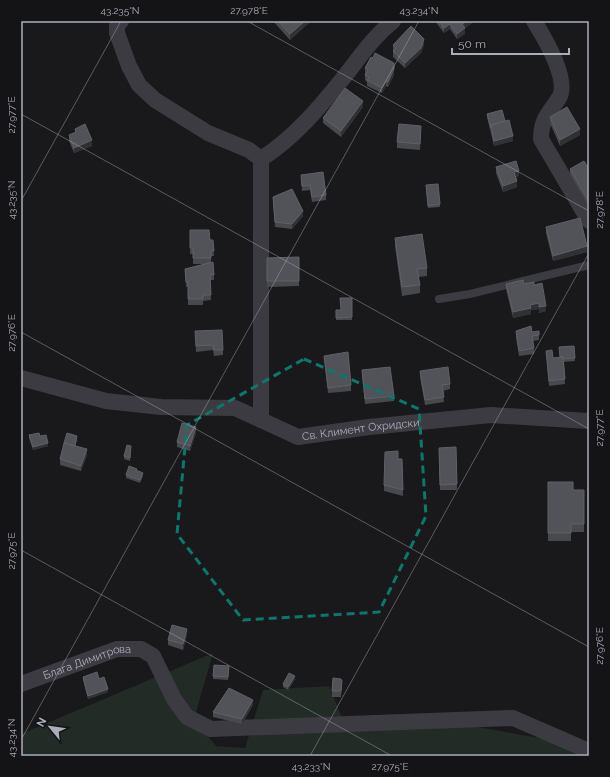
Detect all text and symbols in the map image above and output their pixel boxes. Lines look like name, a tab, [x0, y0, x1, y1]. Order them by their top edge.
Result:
text: 43.235°N	[100, 5, 140, 16]
text: 27.978°E	[230, 5, 268, 16]
text: 43.234°N	[400, 5, 438, 16]
scale bar	[452, 30, 569, 56]
text: 50 m	[458, 37, 486, 51]
text: 27.977°E	[6, 96, 17, 134]
text: 43.235°N	[6, 180, 17, 220]
text: 27.978°E	[594, 191, 605, 229]
text: 27.976°E	[6, 314, 17, 352]
text: 27.977°E	[594, 409, 605, 447]
street label: Св. Климент Охридски	[301, 416, 420, 443]
text: 27.975°E	[6, 533, 17, 569]
text: 27.976°E	[594, 627, 605, 665]
street label: Блага Димитрова	[41, 642, 131, 682]
north arrow	[30, 707, 70, 747]
text: N	[34, 716, 49, 729]
text: 43.234°N	[6, 719, 17, 757]
text: 43.233°N	[292, 761, 330, 772]
text: 27.975°E	[372, 761, 408, 772]

